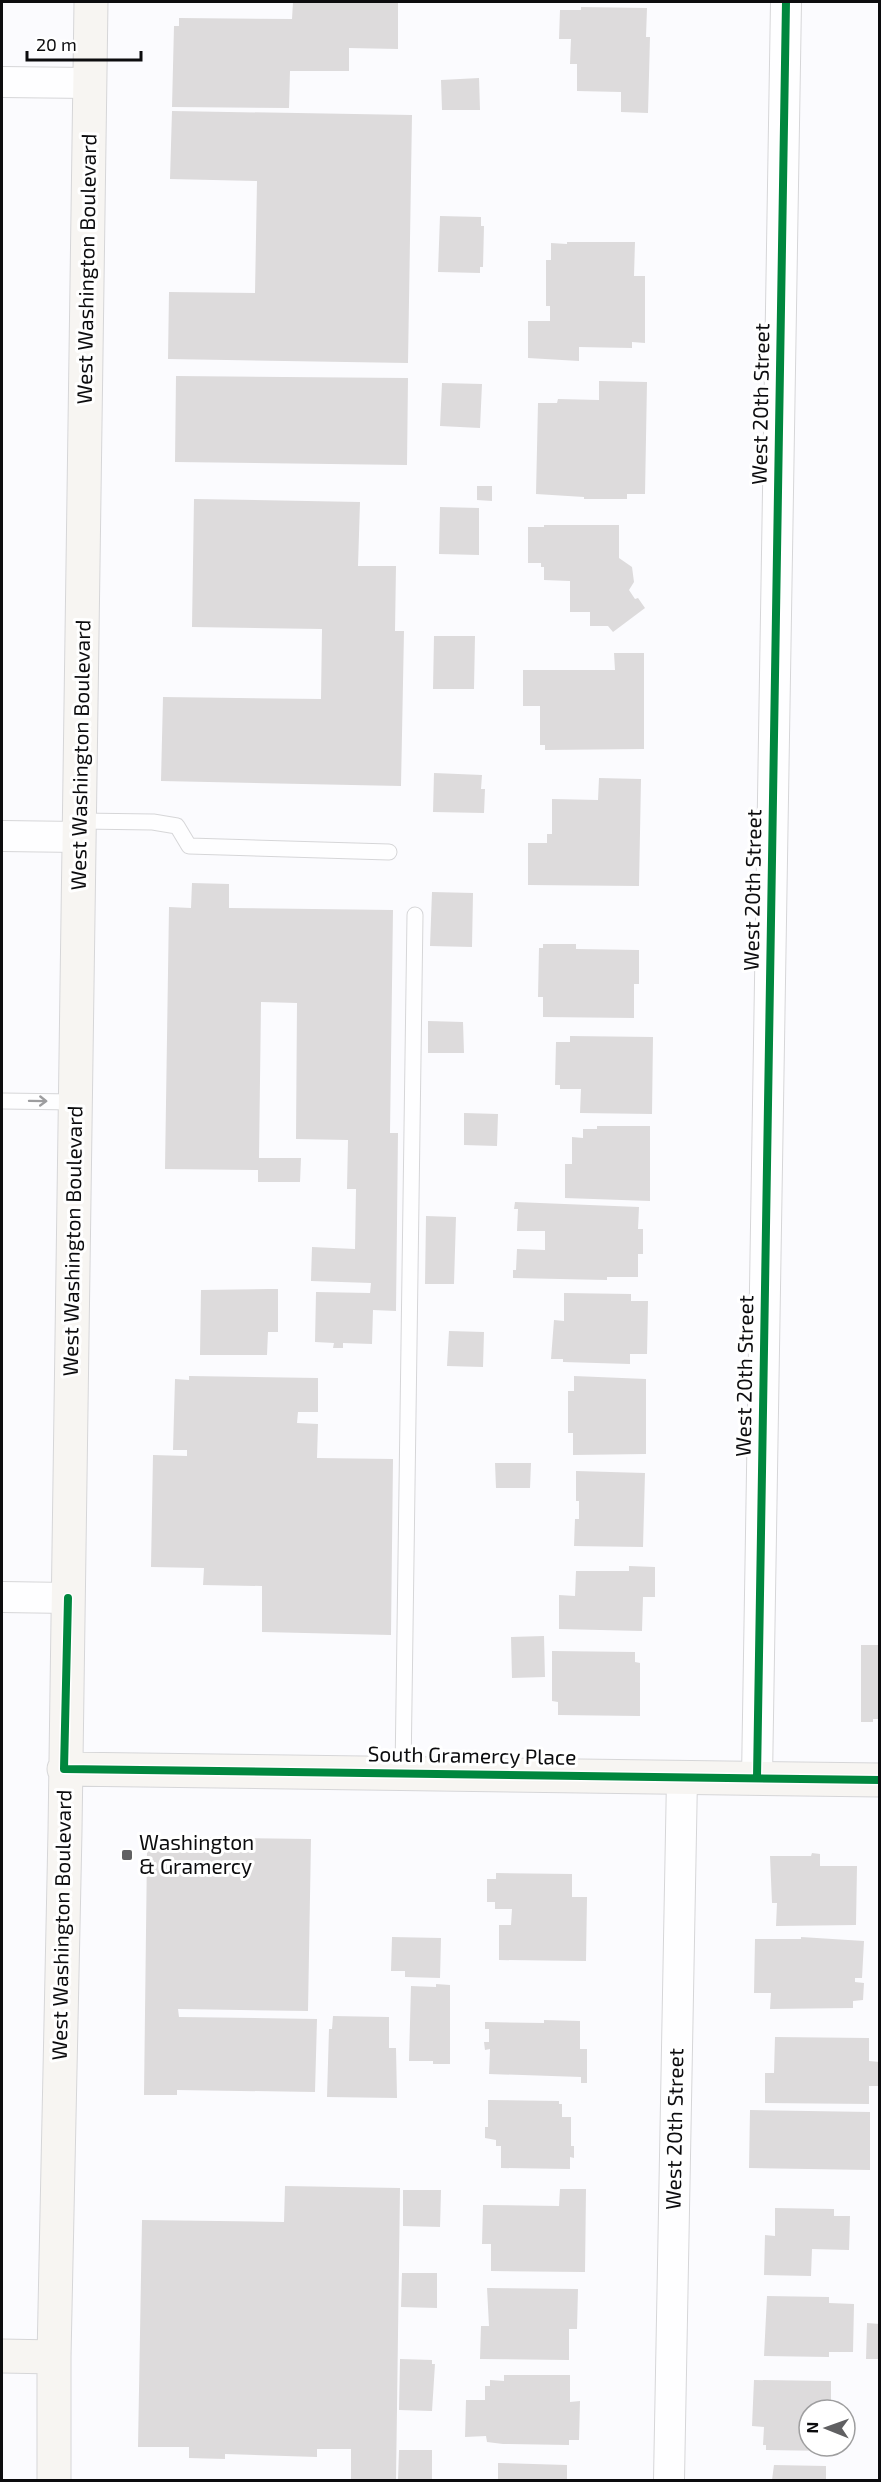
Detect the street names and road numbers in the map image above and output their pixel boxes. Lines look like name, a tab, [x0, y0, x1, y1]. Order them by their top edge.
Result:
street label: West Washington Boulevard	[71, 133, 100, 405]
street label: West 20th Street	[746, 323, 773, 485]
street label: West Washington Boulevard	[65, 619, 94, 891]
street label: West 20th Street	[738, 809, 765, 971]
street label: West Washington Boulevard	[57, 1105, 86, 1377]
street label: West 20th Street	[730, 1295, 757, 1457]
street label: South Gramercy Place	[367, 1740, 577, 1769]
street label: West Washington Boulevard	[46, 1789, 75, 2061]
street label: West 20th Street	[660, 2048, 687, 2210]

